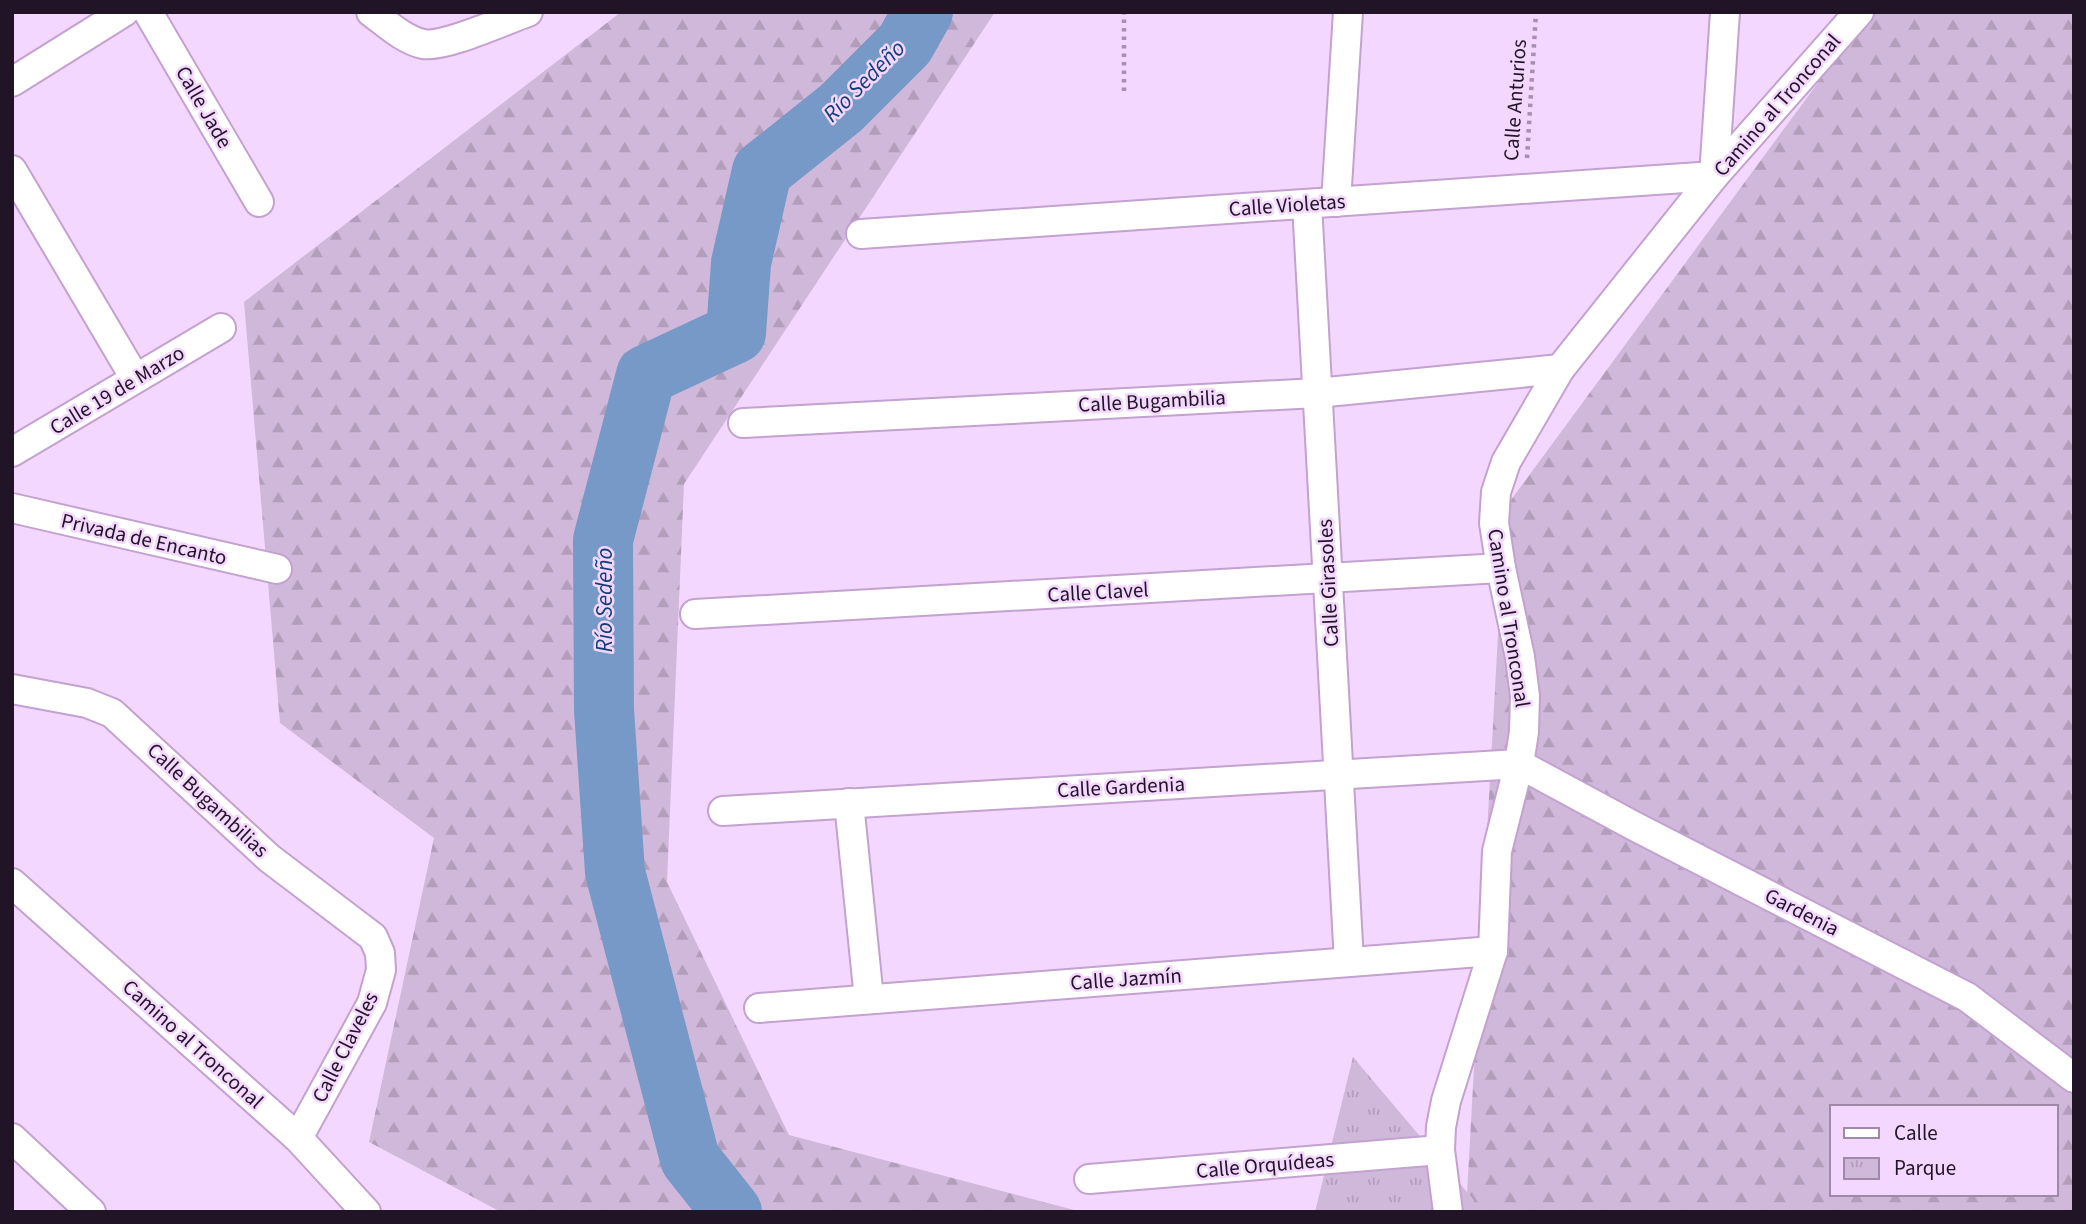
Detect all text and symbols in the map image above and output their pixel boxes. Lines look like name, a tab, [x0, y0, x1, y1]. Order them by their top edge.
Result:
street label: Camino al Tronconal	[1706, 27, 1848, 183]
water label: Río Sedeño	[815, 32, 913, 130]
street label: Calle Anturios	[1496, 38, 1534, 162]
street label: Calle Jade	[168, 60, 240, 154]
street label: Calle Violetas	[1228, 186, 1347, 224]
street label: Calle 19 de Marzo	[44, 338, 190, 442]
street label: Calle Bugambilia	[1077, 382, 1227, 420]
street label: Privada de Encanto	[58, 505, 230, 573]
street label: Calle Girasoles	[1310, 518, 1346, 648]
street label: Camino al Tronconal	[1480, 526, 1538, 710]
water label: Río Sedeño	[588, 548, 621, 652]
street label: Calle Clavel	[1047, 574, 1149, 610]
street label: Calle Bugambilias	[141, 736, 276, 865]
street label: Calle Gardenia	[1056, 769, 1186, 805]
street label: Gardenia	[1760, 880, 1844, 944]
street label: Calle Jazmín	[1069, 960, 1183, 998]
street label: Camino al Tronconal	[116, 972, 270, 1116]
street label: Calle Claveles	[304, 986, 386, 1108]
legend	[1830, 1105, 2058, 1196]
text: Calle	[1894, 1118, 1938, 1148]
street label: Calle Orquídeas	[1195, 1144, 1335, 1186]
text: Parque	[1894, 1153, 1956, 1183]

